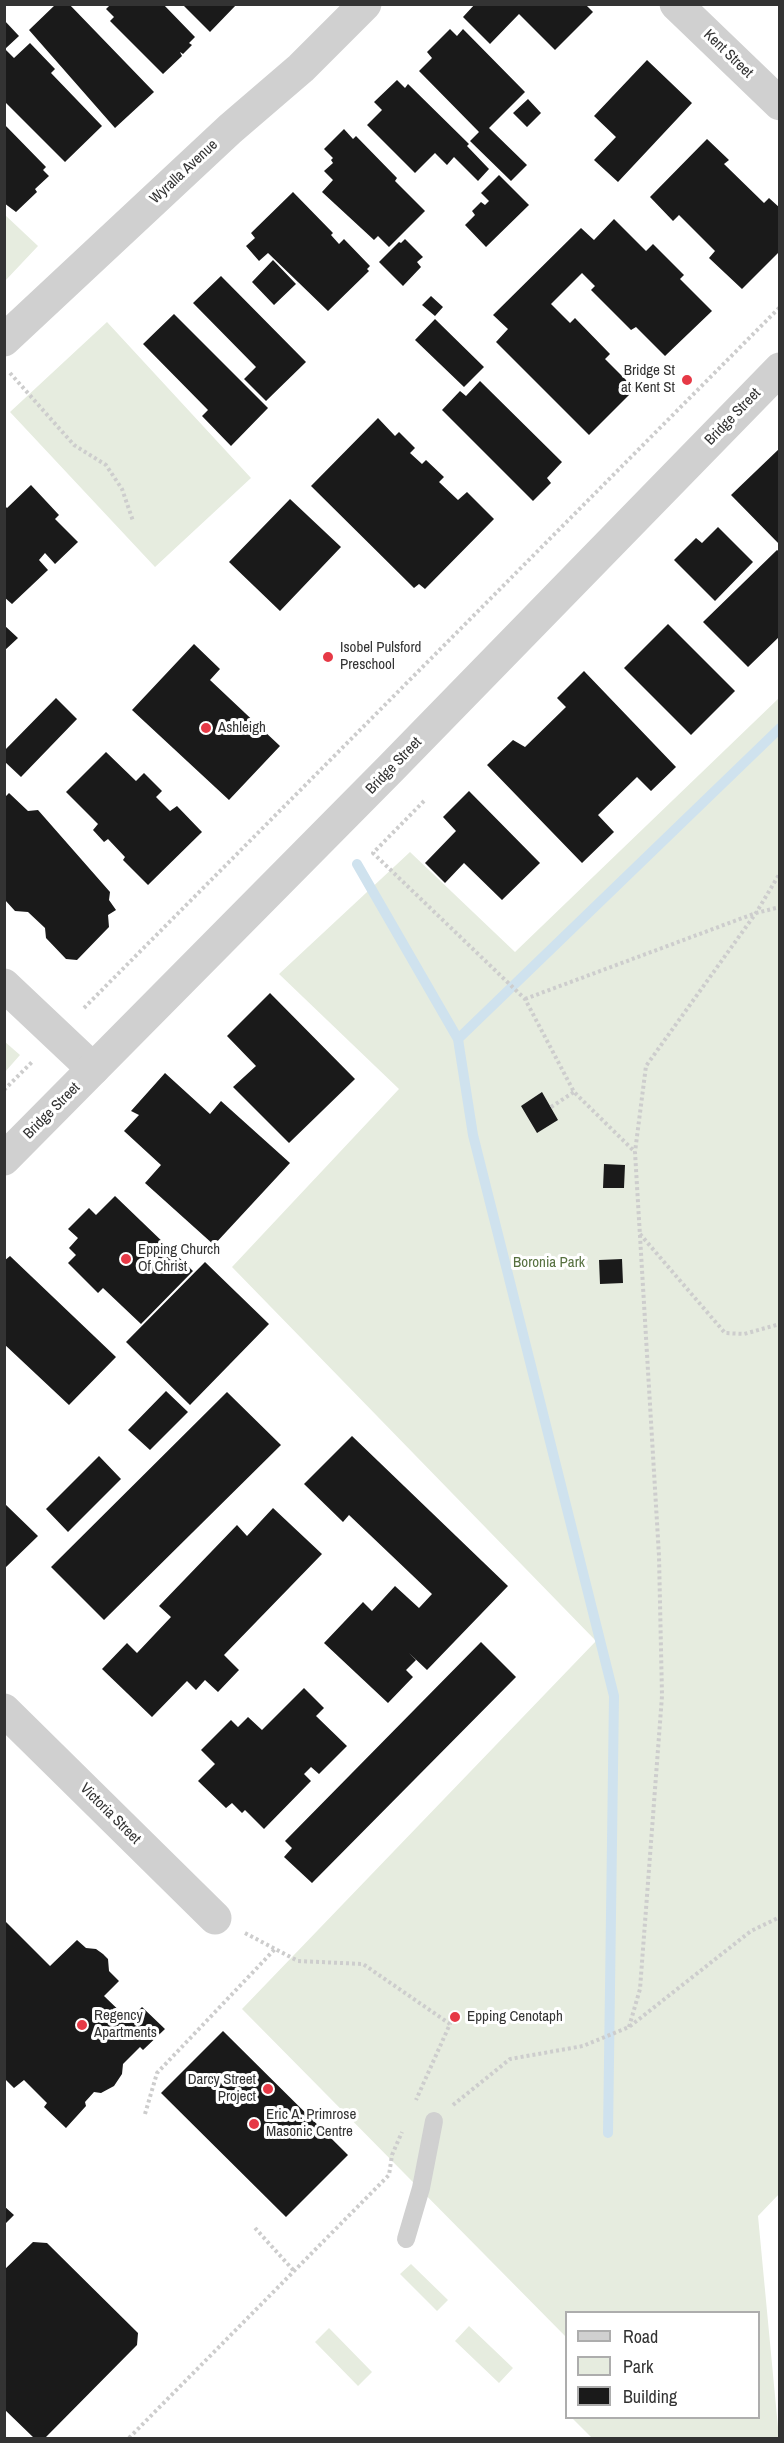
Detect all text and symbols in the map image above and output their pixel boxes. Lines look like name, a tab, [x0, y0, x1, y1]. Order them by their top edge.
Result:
street label: Kent Street	[700, 26, 756, 82]
street label: Wyralla Avenue	[146, 136, 222, 208]
place label: Bridge St at Kent St	[621, 362, 675, 397]
marker: Bridge St at Kent St	[680, 373, 694, 387]
street label: Bridge Street	[701, 385, 765, 449]
place label: Isobel Pulsford Preschool	[340, 639, 421, 674]
marker: Isobel Pulsford Preschool	[321, 650, 335, 664]
place label: Ashleigh	[218, 719, 266, 737]
marker: Ashleigh	[199, 721, 213, 735]
street label: Bridge Street	[362, 734, 426, 798]
street label: Bridge Street	[20, 1079, 84, 1143]
place label: Epping Church Of Christ	[138, 1241, 220, 1276]
marker: Epping Church Of Christ	[119, 1252, 133, 1266]
park label: Boronia Park	[513, 1254, 585, 1272]
street label: Victoria Street	[76, 1780, 144, 1848]
place label: Regency Apartments	[94, 2007, 157, 2042]
place label: Epping Cenotaph	[467, 2008, 563, 2026]
marker: Epping Cenotaph	[448, 2010, 462, 2024]
marker: Regency Apartments	[75, 2018, 89, 2032]
place label: Darcy Street Project	[188, 2071, 256, 2106]
marker: Darcy Street Project	[261, 2082, 275, 2096]
place label: Eric A. Primrose Masonic Centre	[266, 2106, 356, 2141]
marker: Eric A. Primrose Masonic Centre	[247, 2117, 261, 2131]
legend	[565, 2311, 760, 2419]
text: Road	[623, 2324, 658, 2349]
text: Park	[623, 2354, 653, 2379]
text: Building	[623, 2384, 677, 2409]

